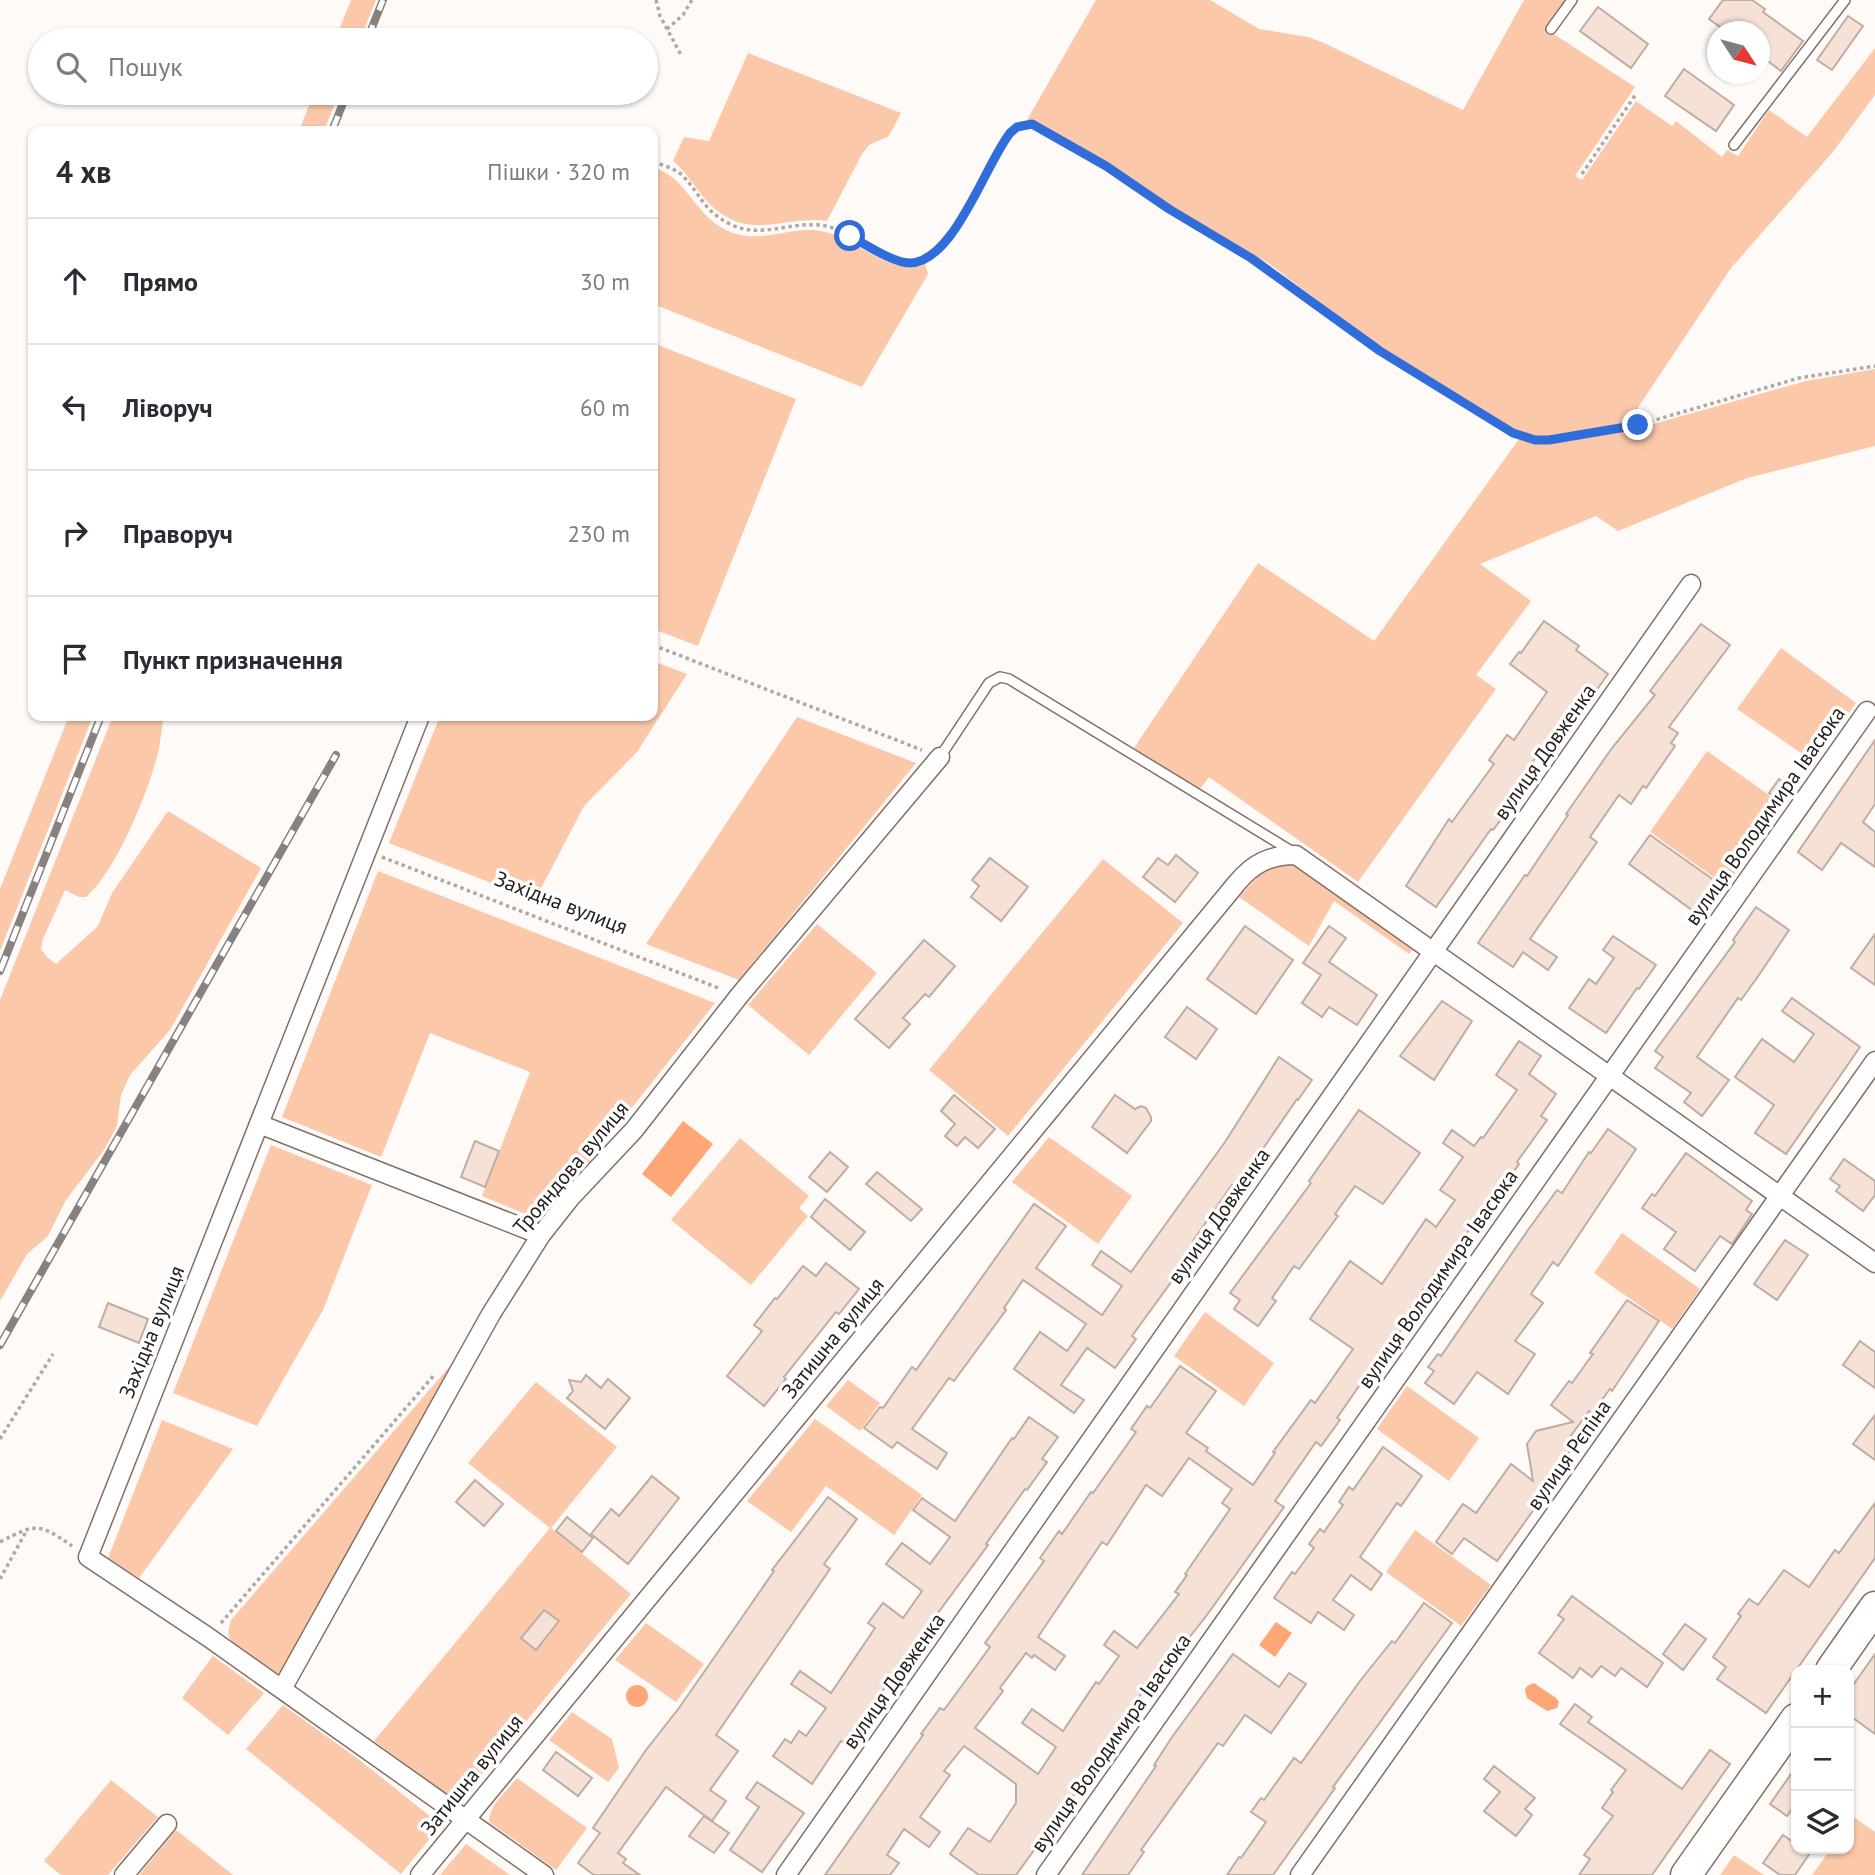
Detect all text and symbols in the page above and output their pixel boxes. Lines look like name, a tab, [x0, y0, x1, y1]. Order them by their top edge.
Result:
north arrow	[1707, 21, 1770, 84]
search box	[28, 28, 658, 105]
icon: search	[52, 48, 90, 86]
text: Пошук	[108, 50, 183, 83]
text: 4 хв	[56, 152, 112, 191]
text: Пішки · 320 m	[487, 157, 630, 186]
route start	[834, 220, 865, 251]
icon: ahead	[56, 262, 94, 300]
text: Прямо	[123, 265, 198, 298]
text: 30 m	[580, 267, 630, 296]
icon: left	[56, 388, 94, 426]
text: Ліворуч	[123, 391, 213, 424]
text: 60 m	[580, 393, 630, 422]
route end	[1622, 409, 1653, 440]
icon: right	[56, 514, 94, 552]
text: Праворуч	[123, 517, 233, 550]
text: 230 m	[568, 519, 630, 548]
icon: arrive	[56, 640, 94, 678]
text: Пункт призначення	[123, 643, 343, 676]
street label: вулиця Довженка	[1488, 678, 1602, 825]
street label: вулиця Володимира Івасюка	[1679, 701, 1851, 931]
street label: Західна вулиця	[491, 865, 632, 940]
street label: Трояндова вулиця	[507, 1095, 634, 1240]
street label: вулиця Довженка	[1162, 1142, 1276, 1289]
street label: вулиця Володимира Івасюка	[1352, 1164, 1524, 1394]
street label: Західна вулиця	[113, 1262, 190, 1402]
street label: Затишна вулиця	[776, 1272, 890, 1404]
street label: вулиця Рєпіна	[1521, 1394, 1617, 1515]
street label: вулиця Довженка	[837, 1607, 951, 1754]
street label: вулиця Володимира Івасюка	[1025, 1628, 1197, 1858]
map controls	[1791, 1665, 1854, 1854]
button: +	[1791, 1665, 1854, 1728]
street label: Затишна вулиця	[415, 1709, 529, 1841]
button: −	[1791, 1728, 1854, 1791]
button: layers	[1791, 1791, 1854, 1854]

